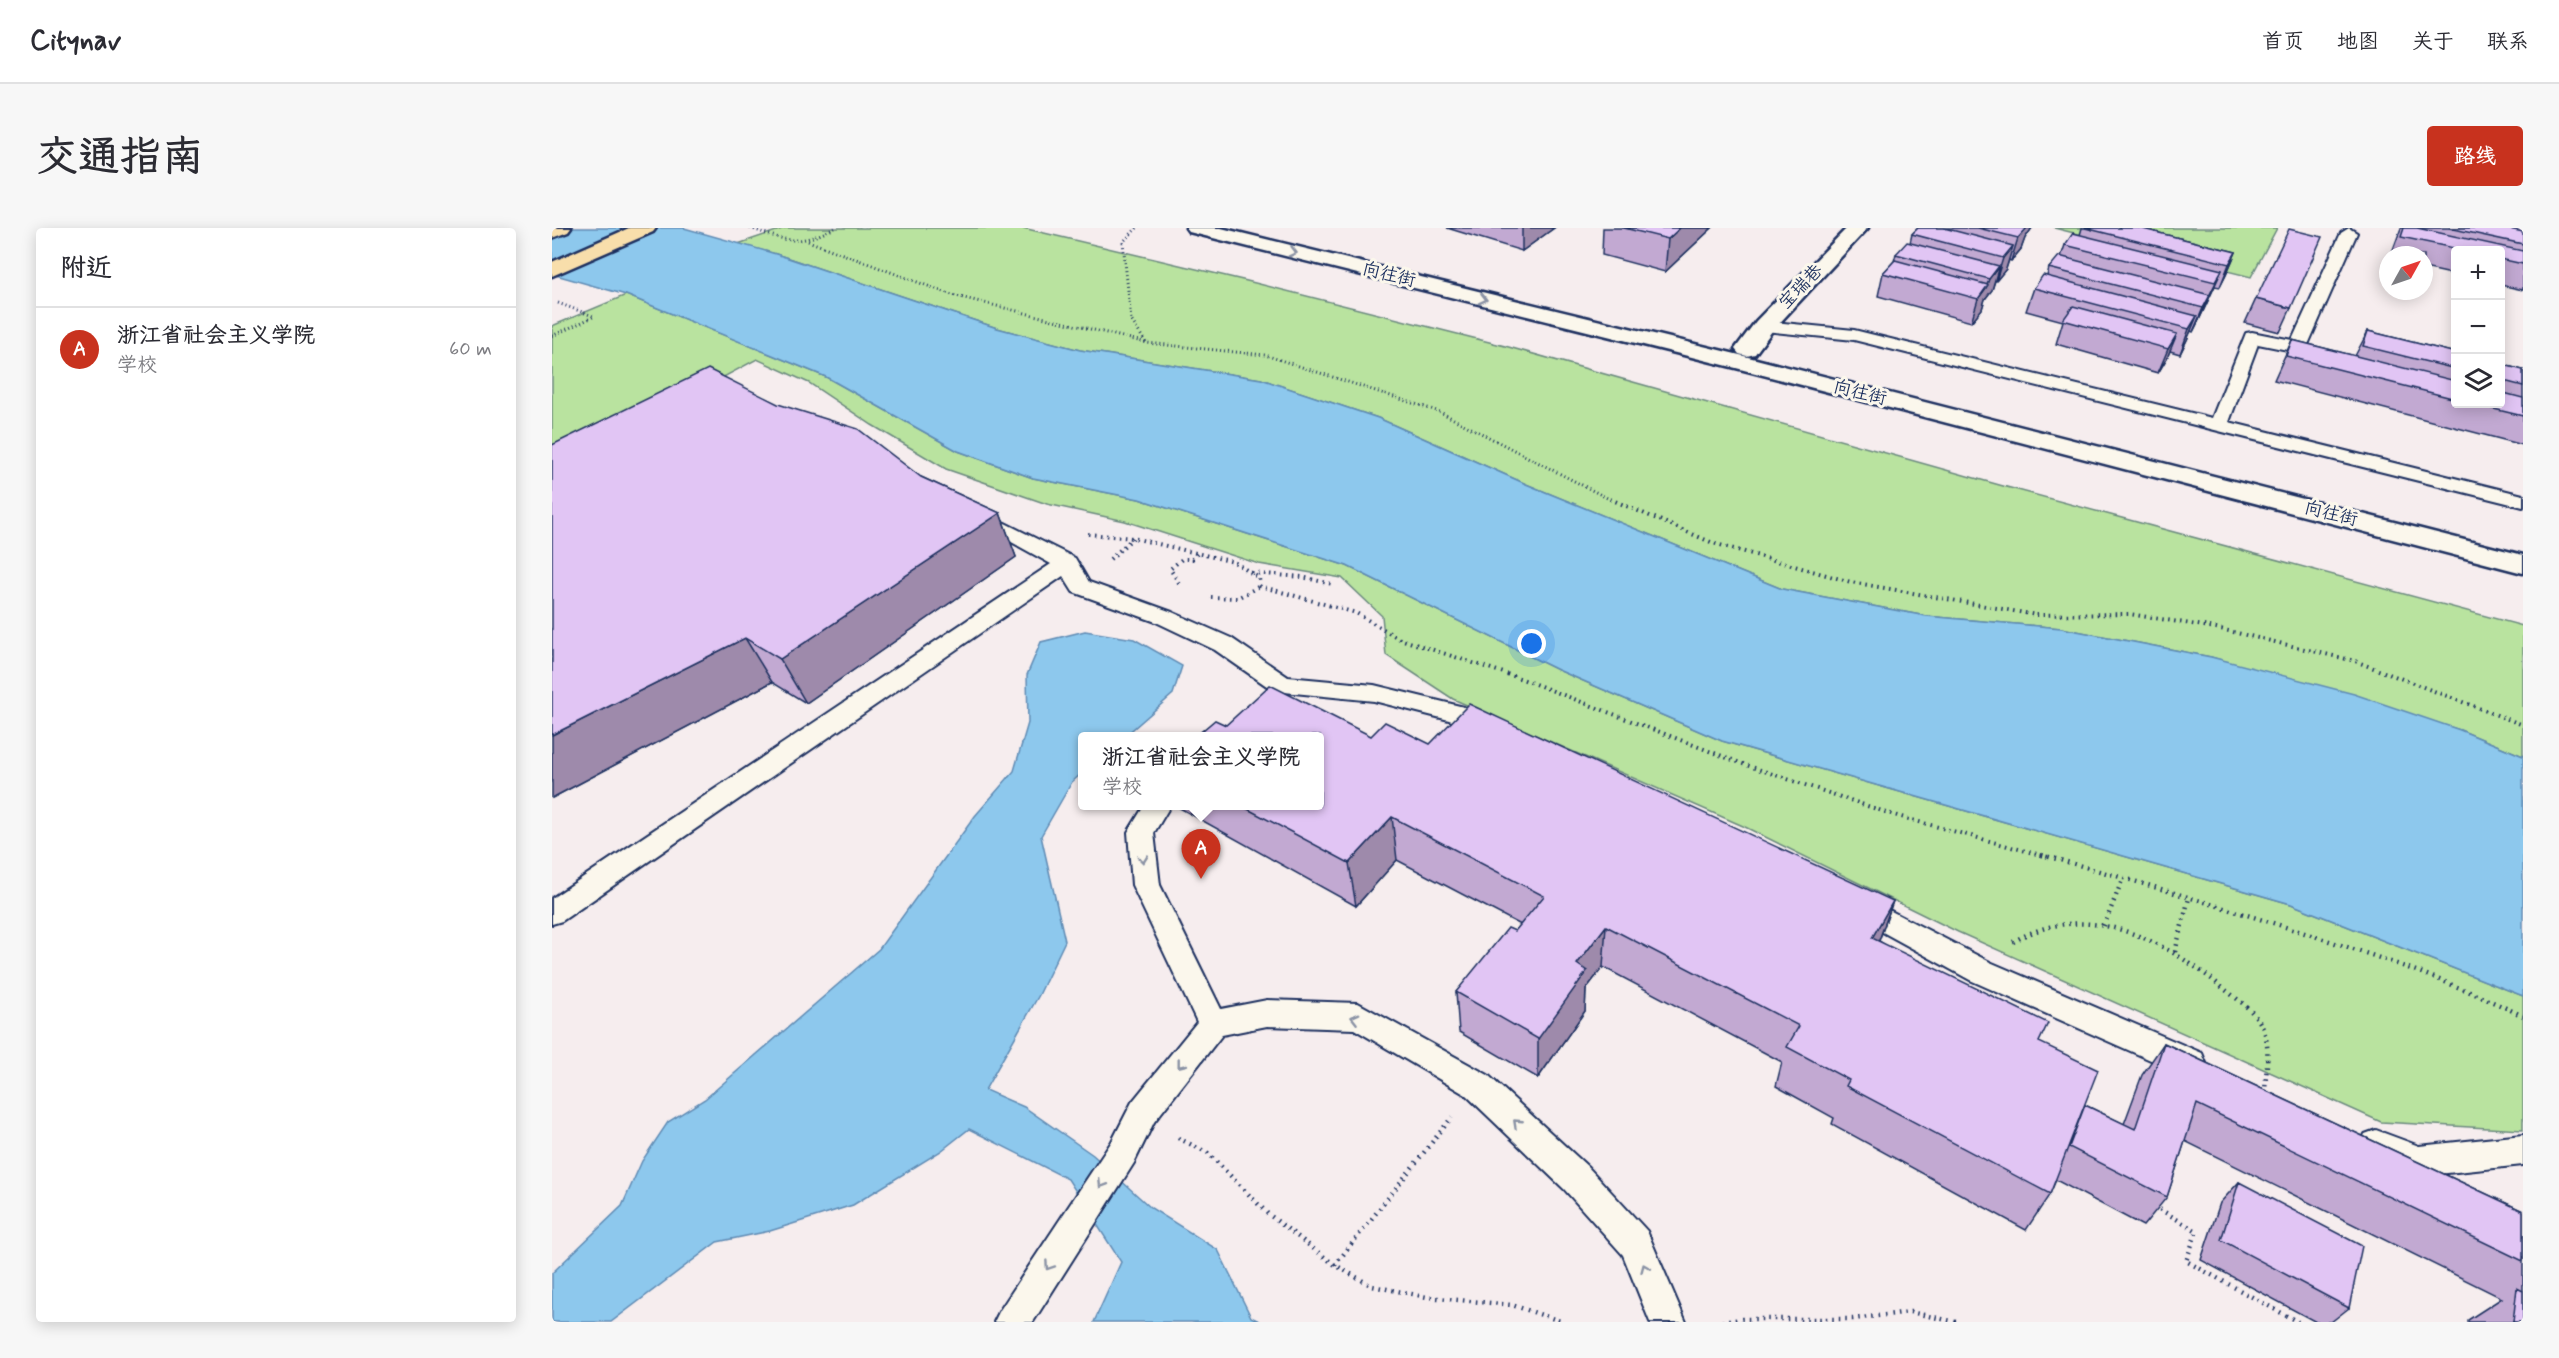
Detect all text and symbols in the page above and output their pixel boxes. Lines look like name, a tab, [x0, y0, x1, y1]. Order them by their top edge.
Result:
text: Citynav	[30, 23, 121, 60]
text: 首页	[2262, 28, 2304, 56]
text: 地图	[2337, 28, 2379, 56]
text: 关于	[2412, 28, 2454, 56]
text: 联系	[2487, 28, 2529, 56]
button: 路线	[2427, 126, 2523, 186]
text: 交通指南	[36, 131, 204, 186]
one-way arrow	[1288, 245, 1298, 258]
north arrow	[2379, 246, 2433, 300]
map controls	[2451, 246, 2505, 408]
button: +	[2451, 246, 2505, 300]
text: 附近	[60, 252, 112, 286]
street label: 向往街	[1360, 257, 1418, 293]
street label: 宝瑞巷	[1774, 259, 1828, 315]
one-way arrow	[1478, 291, 1488, 304]
button: −	[2451, 300, 2505, 354]
text: 浙江省社会主义学院	[117, 322, 315, 350]
text: A	[73, 336, 86, 363]
text: 60 m	[449, 336, 492, 363]
text: 学校	[117, 352, 157, 379]
button: layers	[2451, 354, 2505, 408]
street label: 向往街	[1831, 375, 1889, 411]
street label: 向往街	[2302, 496, 2360, 532]
your location	[1517, 629, 1546, 658]
popup	[1078, 732, 1324, 810]
text: 浙江省社会主义学院	[1102, 744, 1300, 772]
text: 学校	[1102, 774, 1142, 801]
pin: A	[1182, 830, 1220, 879]
one-way arrow	[1136, 855, 1149, 864]
one-way arrow	[1350, 1013, 1360, 1026]
one-way arrow	[1178, 1057, 1189, 1068]
one-way arrow	[1514, 1120, 1525, 1131]
one-way arrow	[1098, 1178, 1110, 1188]
one-way arrow	[1045, 1259, 1056, 1270]
one-way arrow	[1640, 1263, 1652, 1274]

